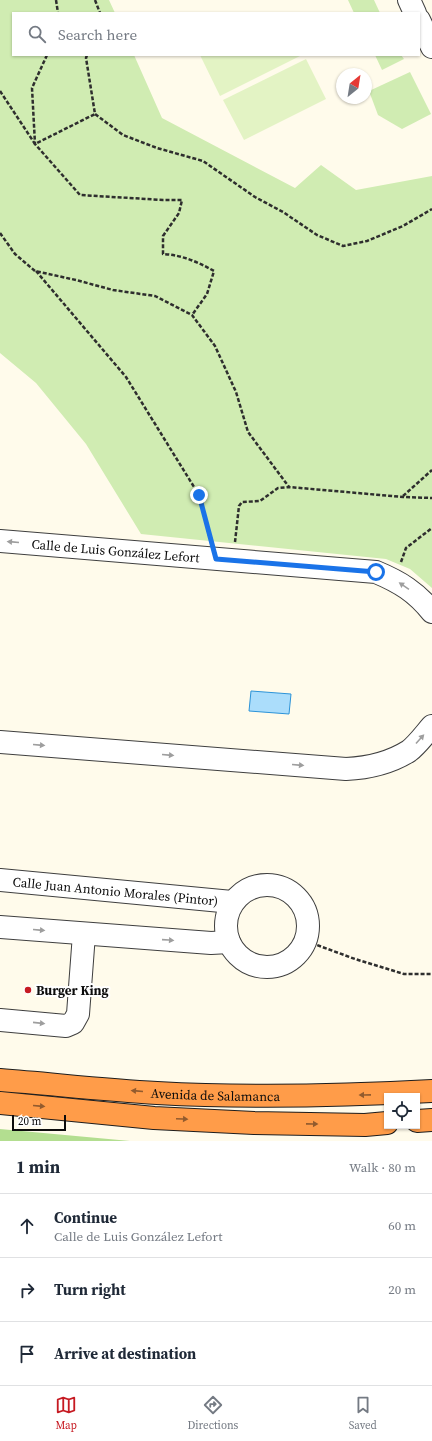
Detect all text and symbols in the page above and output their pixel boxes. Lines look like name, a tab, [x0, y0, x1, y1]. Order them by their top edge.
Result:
search box	[12, 12, 420, 56]
icon: search	[26, 23, 48, 45]
text: Search here	[58, 24, 137, 45]
north arrow	[336, 68, 372, 104]
route end	[190, 486, 208, 504]
street label: Calle de Luis González Lefort	[31, 536, 201, 566]
one-way arrow	[7, 539, 19, 546]
route start	[367, 563, 385, 581]
one-way arrow	[399, 582, 409, 590]
one-way arrow	[415, 734, 424, 745]
one-way arrow	[33, 741, 45, 748]
one-way arrow	[162, 752, 174, 759]
one-way arrow	[292, 762, 304, 769]
street label: Calle Juan Antonio Morales (Pintor)	[12, 873, 219, 910]
one-way arrow	[33, 927, 45, 934]
one-way arrow	[162, 937, 175, 943]
place label: Burger King	[36, 982, 109, 999]
marker: Burger King	[23, 985, 33, 995]
one-way arrow	[33, 1020, 45, 1027]
street label: Avenida de Salamanca	[150, 1085, 280, 1105]
one-way arrow	[131, 1088, 143, 1095]
one-way arrow	[359, 1091, 371, 1098]
map controls	[384, 1093, 420, 1129]
button: locate	[384, 1093, 420, 1129]
one-way arrow	[33, 1103, 45, 1110]
scale bar	[12, 1113, 66, 1132]
text: 20 m	[18, 1114, 41, 1129]
one-way arrow	[176, 1116, 189, 1122]
one-way arrow	[306, 1121, 319, 1127]
text: 1 min	[16, 1155, 60, 1179]
text: Walk · 80 m	[349, 1159, 416, 1176]
text: Continue	[54, 1207, 117, 1228]
icon: ahead	[16, 1215, 38, 1237]
text: 60 m	[388, 1217, 416, 1234]
text: Calle de Luis González Lefort	[54, 1228, 222, 1245]
icon: right	[16, 1279, 38, 1301]
text: Turn right	[54, 1279, 126, 1300]
text: 20 m	[388, 1281, 416, 1298]
icon: arrive	[16, 1343, 38, 1365]
text: Arrive at destination	[54, 1343, 196, 1364]
tab: Map	[55, 1394, 77, 1433]
tab: Directions	[187, 1394, 238, 1433]
tab: Saved	[349, 1394, 377, 1433]

